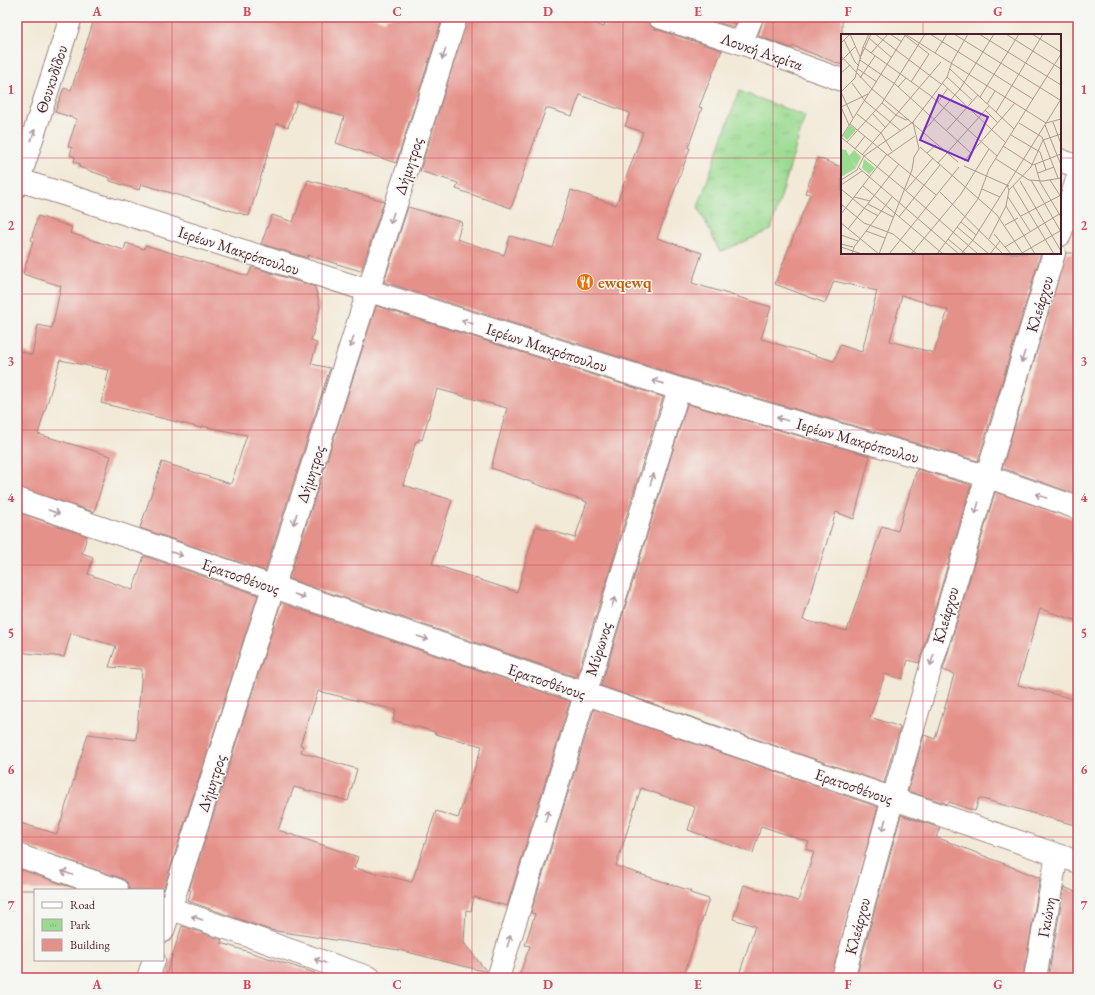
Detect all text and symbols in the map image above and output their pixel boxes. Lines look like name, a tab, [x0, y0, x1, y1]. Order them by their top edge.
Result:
text: A	[91, 3, 102, 20]
text: B	[243, 3, 251, 20]
text: C	[392, 3, 402, 20]
text: D	[543, 3, 553, 20]
text: E	[694, 3, 702, 20]
text: F	[844, 3, 852, 20]
text: G	[993, 3, 1003, 20]
street label: Λουκή Ακρίτα	[717, 27, 806, 76]
inset map	[841, 34, 1061, 254]
street label: Θουκυδίδου	[31, 42, 72, 116]
one-way arrow	[440, 47, 447, 60]
text: 1	[8, 81, 15, 98]
text: 1	[1081, 81, 1088, 98]
one-way arrow	[30, 129, 37, 142]
street label: Δήμητρος	[389, 134, 428, 198]
one-way arrow	[388, 211, 395, 224]
text: 2	[8, 217, 15, 234]
text: 2	[1081, 217, 1088, 234]
street label: Ιερέων Μακρόπουλου	[175, 221, 302, 280]
restaurant icon: ewqewq	[575, 272, 595, 292]
place label: ewqewq	[598, 272, 652, 293]
street label: Κλεάρχου	[1021, 273, 1058, 335]
one-way arrow	[461, 318, 474, 325]
street label: Ιερέων Μακρόπουλου	[483, 318, 610, 377]
one-way arrow	[348, 335, 355, 348]
one-way arrow	[1018, 351, 1026, 363]
text: 3	[8, 353, 15, 370]
text: 3	[1081, 353, 1088, 370]
one-way arrow	[651, 378, 664, 385]
street label: Ιερέων Μακρόπουλου	[794, 413, 922, 468]
one-way arrow	[776, 414, 789, 422]
street label: Δήμητρος	[291, 442, 330, 506]
one-way arrow	[648, 473, 656, 485]
text: 4	[8, 489, 15, 506]
text: 4	[1081, 489, 1088, 506]
one-way arrow	[1036, 491, 1048, 499]
one-way arrow	[973, 502, 980, 515]
one-way arrow	[48, 508, 60, 516]
one-way arrow	[291, 512, 298, 525]
one-way arrow	[171, 550, 183, 558]
street label: Ερατοσθένους	[199, 553, 283, 600]
street label: Κλεάρχου	[927, 584, 964, 646]
one-way arrow	[293, 593, 306, 600]
one-way arrow	[610, 596, 617, 609]
street label: Μύρωνος	[580, 619, 617, 679]
text: 5	[8, 625, 14, 642]
text: 5	[1081, 625, 1087, 642]
one-way arrow	[416, 635, 429, 642]
one-way arrow	[928, 653, 935, 666]
street label: Ερατοσθένους	[505, 658, 589, 705]
street label: Δήμητρος	[192, 751, 231, 815]
text: 6	[8, 761, 15, 778]
text: 6	[1081, 761, 1088, 778]
street label: Ερατοσθένους	[812, 763, 896, 810]
one-way arrow	[544, 810, 551, 823]
one-way arrow	[880, 818, 887, 831]
one-way arrow	[61, 868, 73, 876]
legend	[34, 889, 164, 961]
street label: Κλεάρχου	[840, 895, 875, 957]
street label: Γκιώνη	[1033, 895, 1060, 939]
text: 7	[8, 897, 15, 914]
text: Road	[70, 897, 96, 913]
text: 7	[1081, 897, 1088, 914]
one-way arrow	[191, 913, 203, 921]
text: Park	[70, 917, 91, 933]
one-way arrow	[506, 934, 513, 947]
text: Building	[70, 937, 111, 953]
one-way arrow	[314, 956, 326, 964]
text: A	[91, 976, 102, 993]
text: B	[243, 976, 251, 993]
text: C	[392, 976, 402, 993]
text: D	[543, 976, 553, 993]
text: E	[694, 976, 702, 993]
text: F	[844, 976, 852, 993]
text: G	[993, 976, 1003, 993]

